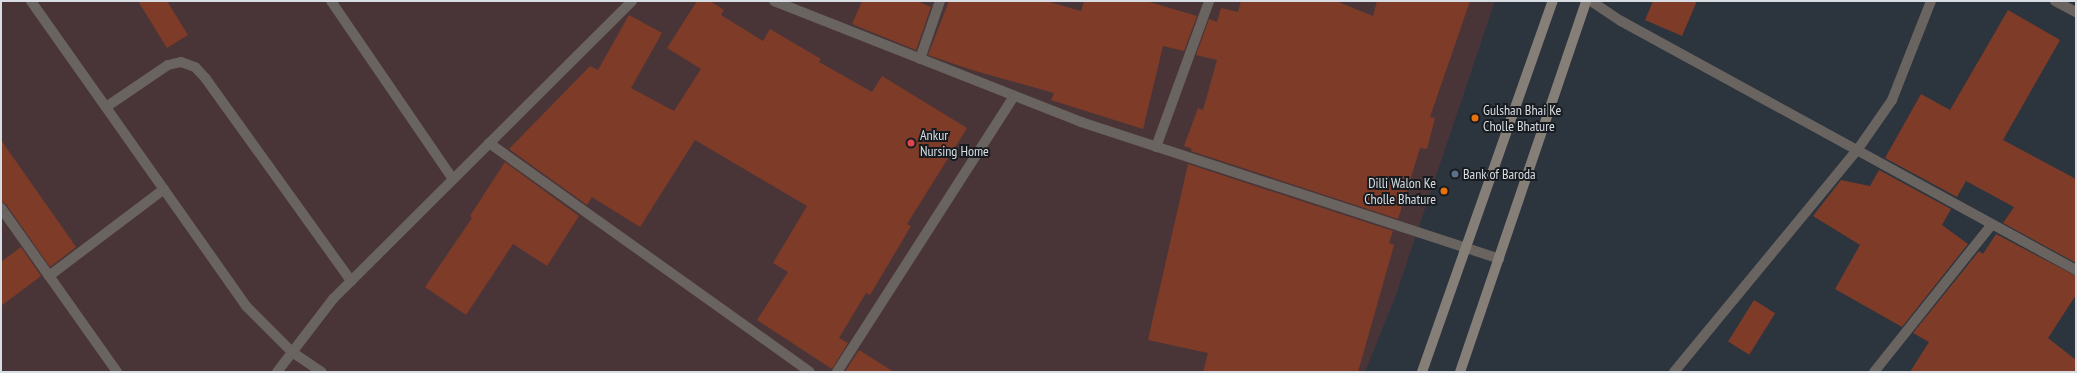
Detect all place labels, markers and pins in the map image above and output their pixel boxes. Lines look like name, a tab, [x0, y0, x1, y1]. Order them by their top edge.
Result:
place label: Gulshan Bhai Ke Cholle Bhature	[1483, 102, 1561, 134]
marker: Gulshan Bhai Ke Cholle Bhature	[1470, 113, 1480, 123]
place label: Ankur Nursing Home	[920, 127, 989, 160]
marker: Ankur Nursing Home	[905, 137, 917, 149]
place label: Bank of Baroda	[1463, 166, 1536, 182]
marker: Bank of Baroda	[1450, 169, 1460, 179]
place label: Dilli Walon Ke Cholle Bhature	[1364, 175, 1436, 208]
marker: Dilli Walon Ke Cholle Bhature	[1439, 186, 1449, 196]

